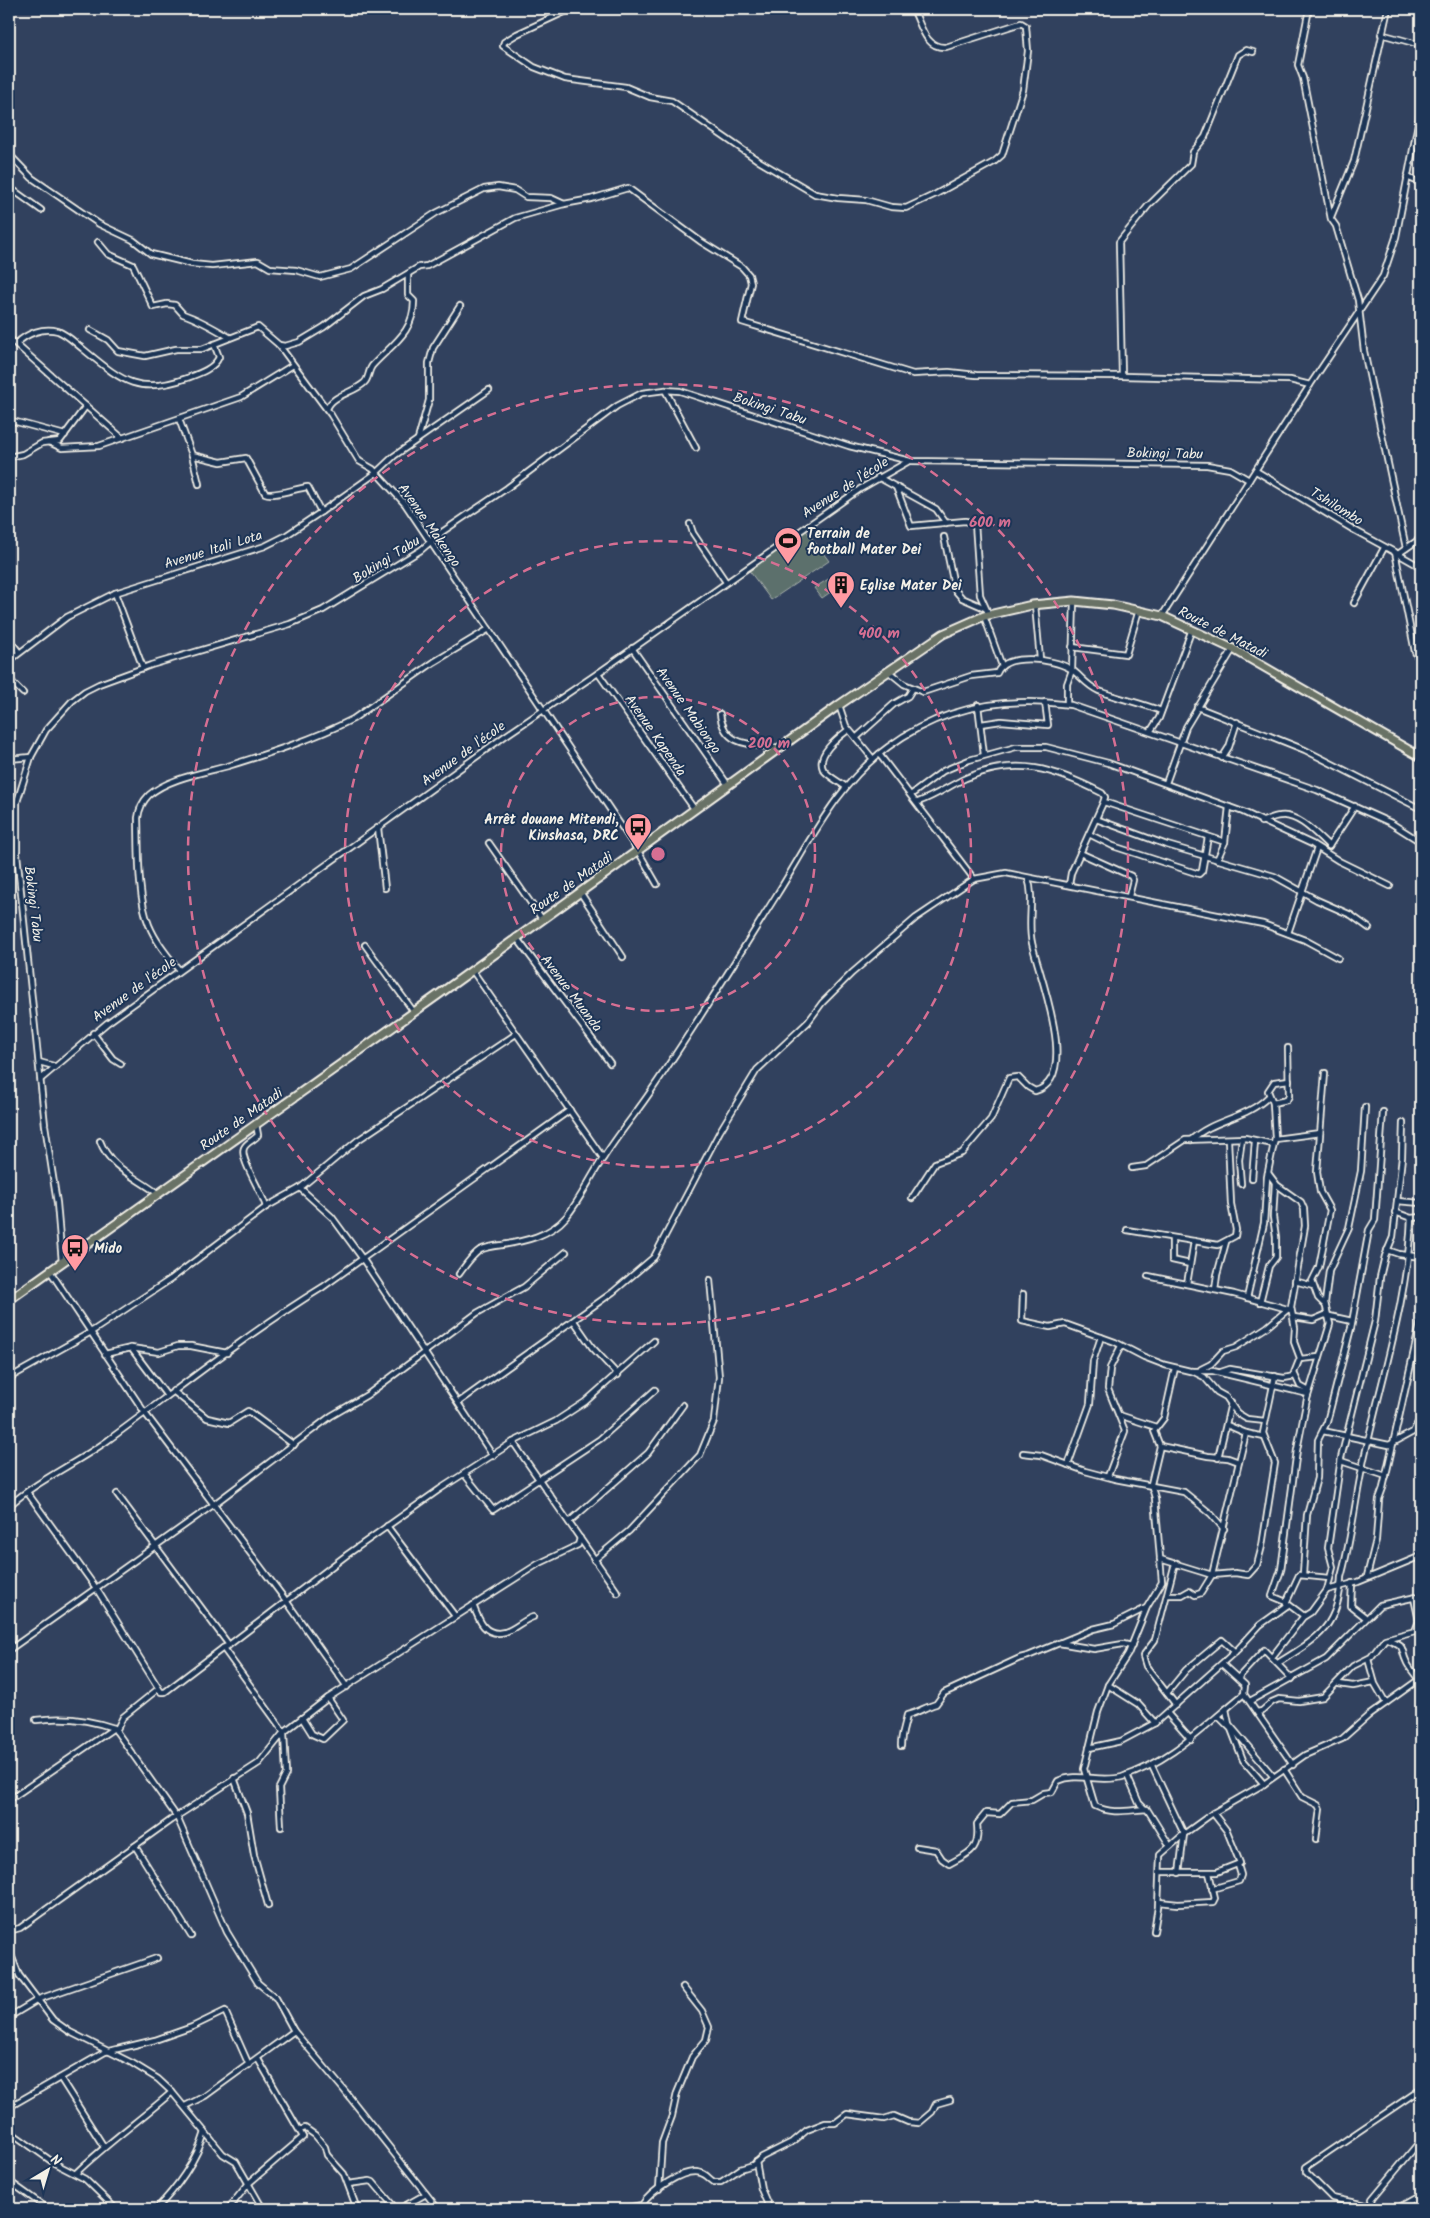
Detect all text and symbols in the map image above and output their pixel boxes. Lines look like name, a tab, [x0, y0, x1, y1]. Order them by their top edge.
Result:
street label: Bokingi Tabu	[730, 387, 810, 431]
street label: Bokingi Tabu	[1127, 442, 1204, 466]
street label: Avenue de l'école	[798, 451, 894, 524]
street label: Avenue Makengo	[392, 479, 466, 572]
street label: Tshilombo	[1306, 482, 1367, 532]
text: 600 m	[969, 511, 1011, 535]
place label: Terrain de football Mater Dei	[807, 523, 922, 561]
street label: Avenue Itali Lota	[162, 525, 265, 575]
sports icon: Terrain de football Mater Dei	[773, 526, 803, 565]
street label: Bokingi Tabu	[348, 530, 425, 589]
building icon: Eglise Mater Dei	[826, 570, 856, 609]
place label: Eglise Mater Dei	[860, 575, 962, 597]
street label: Route de Matadi	[1174, 601, 1272, 665]
text: 400 m	[858, 622, 900, 646]
street label: Avenue Mabiongo	[650, 663, 726, 759]
street label: Avenue Kapenda	[619, 690, 692, 781]
street label: Avenue de l'école	[417, 715, 511, 792]
text: 200 m	[748, 732, 790, 756]
place label: Arrêt douane Mitendi, Kinshasa, DRC	[484, 809, 619, 847]
bus stop icon: Arrêt douane Mitendi, Kinshasa, DRC	[623, 812, 653, 851]
centre of rings	[649, 845, 667, 863]
street label: Route de Matadi	[525, 846, 618, 921]
street label: Bokingi Tabu	[17, 865, 49, 944]
street label: Avenue Muanda	[535, 950, 608, 1037]
street label: Avenue de l'école	[88, 951, 182, 1028]
street label: Route de Matadi	[195, 1082, 288, 1157]
bus stop icon: Mido	[60, 1233, 90, 1272]
place label: Mido	[94, 1238, 123, 1260]
north arrow	[22, 2146, 72, 2196]
text: N	[45, 2149, 66, 2172]

